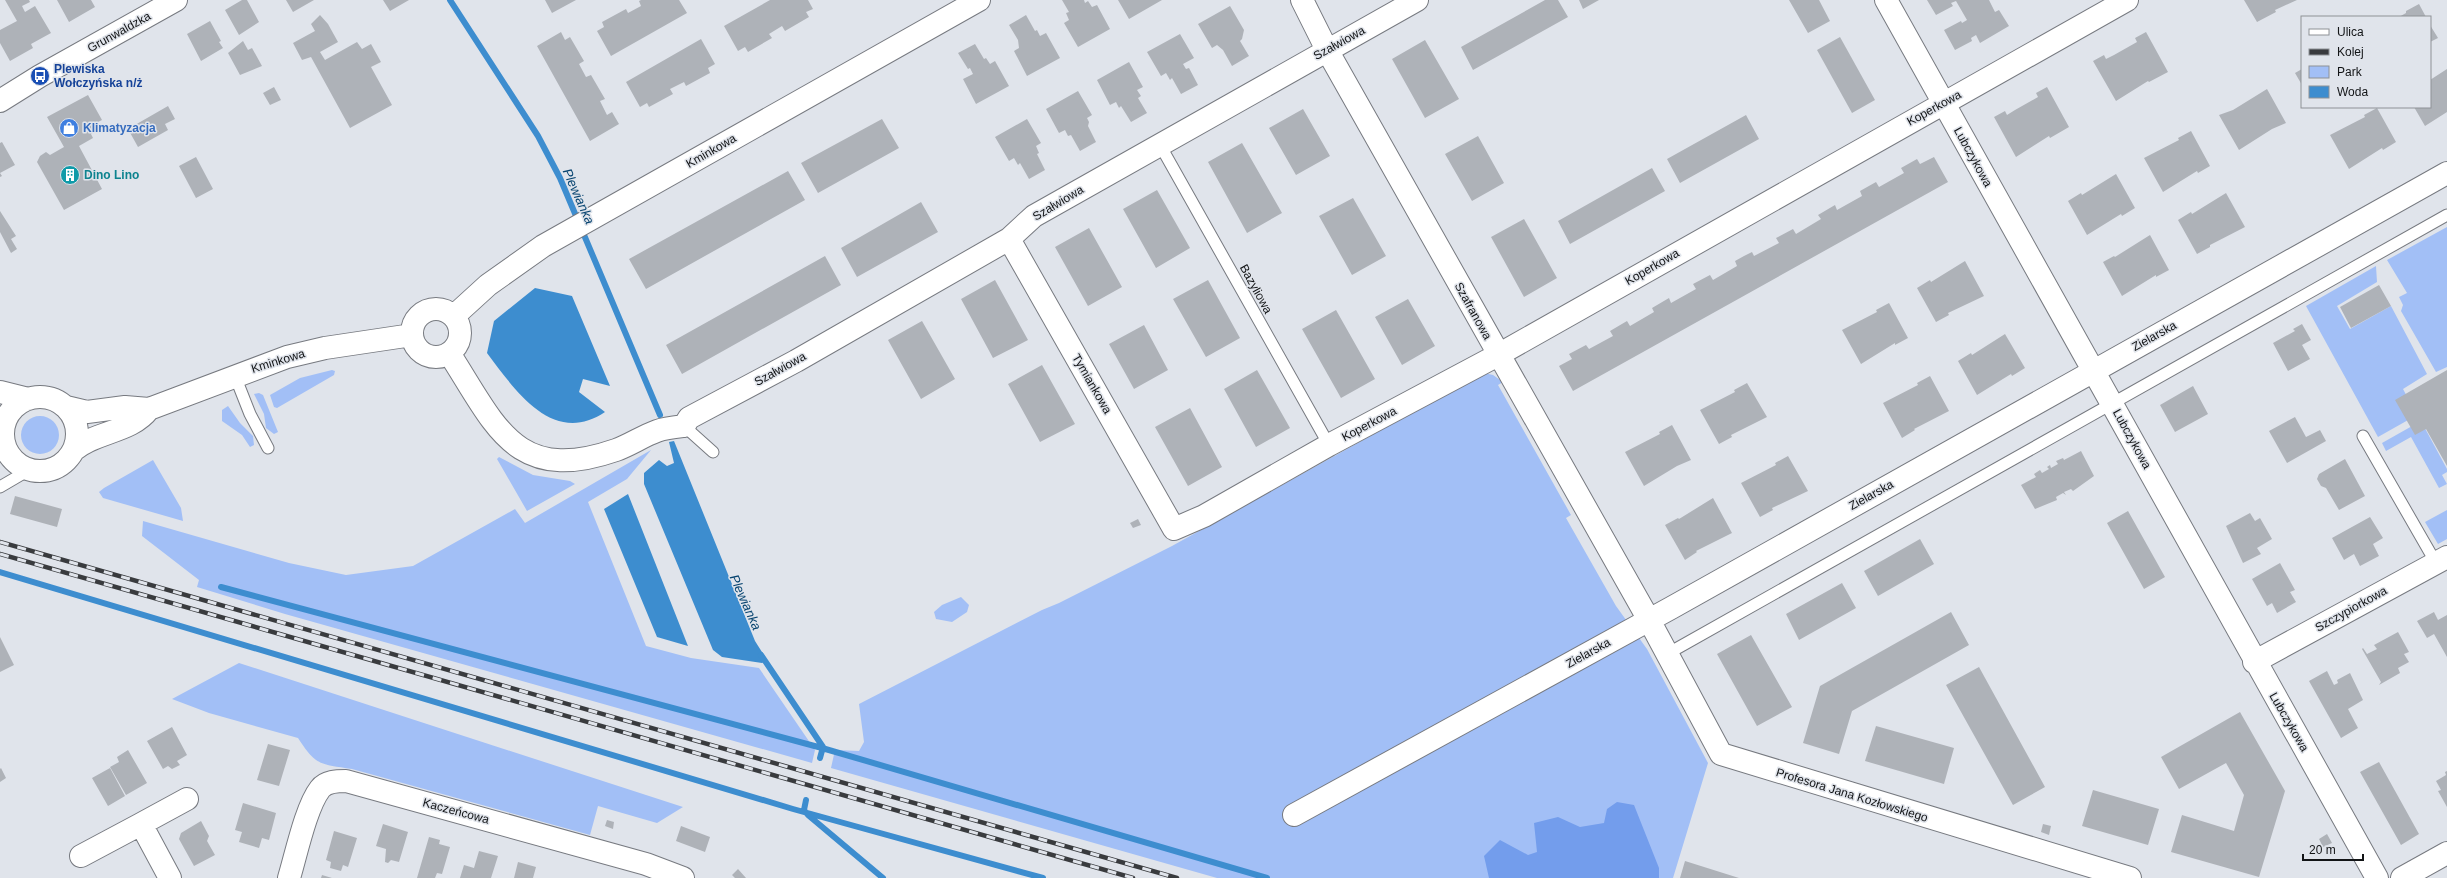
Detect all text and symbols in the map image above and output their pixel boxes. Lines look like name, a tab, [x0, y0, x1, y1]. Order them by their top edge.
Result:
street label: Grunwaldzka	[85, 9, 153, 55]
legend	[2301, 16, 2431, 108]
street label: Szałwiowa	[1311, 23, 1367, 63]
text: Ulica	[2337, 25, 2364, 39]
text: Kolej	[2337, 45, 2364, 59]
place label: Plewiska Wołczyńska n/ż	[54, 62, 142, 90]
bus stop icon: Plewiska Wołczyńska n/ż	[29, 65, 51, 87]
text: Park	[2337, 65, 2363, 79]
text: Woda	[2337, 85, 2368, 99]
street label: Koperkowa	[1904, 87, 1964, 129]
shop icon: Klimatyzacja	[58, 117, 80, 139]
place label: Klimatyzacja	[83, 121, 156, 135]
street label: Lubczykowa	[1951, 125, 1995, 190]
street label: Kminkowa	[684, 131, 739, 171]
building icon: Dino Lino	[59, 164, 81, 186]
water label: Plewianka	[560, 166, 597, 226]
place label: Dino Lino	[84, 168, 139, 182]
street label: Szałwiowa	[1030, 182, 1086, 224]
street label: Koperkowa	[1622, 246, 1682, 288]
street label: Bazyliowa	[1237, 262, 1275, 316]
street label: Szafranowa	[1452, 280, 1495, 342]
street label: Zielarska	[2129, 318, 2179, 354]
street label: Kminkowa	[249, 346, 307, 376]
street label: Szałwiowa	[752, 349, 808, 389]
street label: Tymiankowa	[1069, 352, 1115, 417]
street label: Koperkowa	[1339, 404, 1399, 444]
street label: Lubczykowa	[2110, 407, 2154, 472]
street label: Zielarska	[1846, 477, 1896, 513]
water label: Plewianka	[727, 572, 764, 632]
street label: Szczypiorkowa	[2313, 583, 2390, 635]
street label: Zielarska	[1563, 635, 1613, 671]
street label: Lubczykowa	[2266, 690, 2312, 754]
street label: Profesora Jana Kozłowskiego	[1774, 765, 1930, 825]
street label: Kaczeńcowa	[421, 795, 491, 827]
scale bar	[2303, 836, 2363, 862]
text: 20 m	[2309, 843, 2336, 857]

